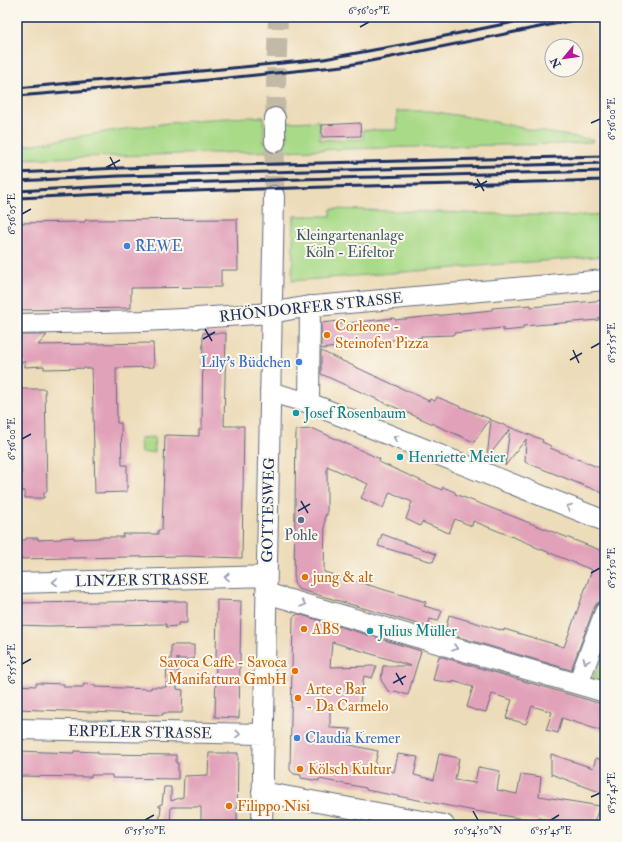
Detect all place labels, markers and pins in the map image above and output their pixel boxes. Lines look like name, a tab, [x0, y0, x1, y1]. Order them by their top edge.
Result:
place label: REWE	[135, 237, 183, 256]
marker: REWE	[122, 241, 132, 251]
place label: Corleone - Steinofen Pizza	[335, 317, 430, 353]
marker: Corleone - Steinofen Pizza	[322, 330, 332, 340]
place label: Lily's Büdchen	[201, 353, 291, 372]
marker: Lily's Büdchen	[294, 357, 304, 367]
place label: Josef Rosenbaum	[303, 404, 407, 424]
marker: Josef Rosenbaum	[291, 408, 301, 418]
place label: Henriette Meier	[408, 448, 506, 467]
marker: Henriette Meier	[395, 452, 405, 462]
marker: Pohle	[296, 515, 306, 525]
place label: Pohle	[284, 526, 318, 545]
place label: jung & alt	[310, 568, 373, 587]
marker: jung & alt	[300, 572, 310, 582]
place label: ABS	[311, 620, 340, 639]
place label: Julius Müller	[377, 622, 457, 642]
marker: ABS	[299, 624, 309, 634]
marker: Julius Müller	[365, 626, 375, 636]
place label: Savoca Caffè - Savoca Manifattura GmbH	[159, 653, 288, 689]
marker: Savoca Caffè - Savoca Manifattura GmbH	[290, 666, 300, 676]
place label: Arte e Bar - Da Carmelo	[305, 680, 389, 716]
marker: Arte e Bar - Da Carmelo	[293, 693, 303, 703]
place label: Claudia Kremer	[305, 729, 401, 748]
marker: Claudia Kremer	[292, 733, 302, 743]
place label: Kölsch Kultur	[308, 760, 392, 779]
marker: Kölsch Kultur	[295, 764, 305, 774]
place label: Filippo Nisi	[237, 797, 310, 817]
marker: Filippo Nisi	[224, 801, 234, 811]

